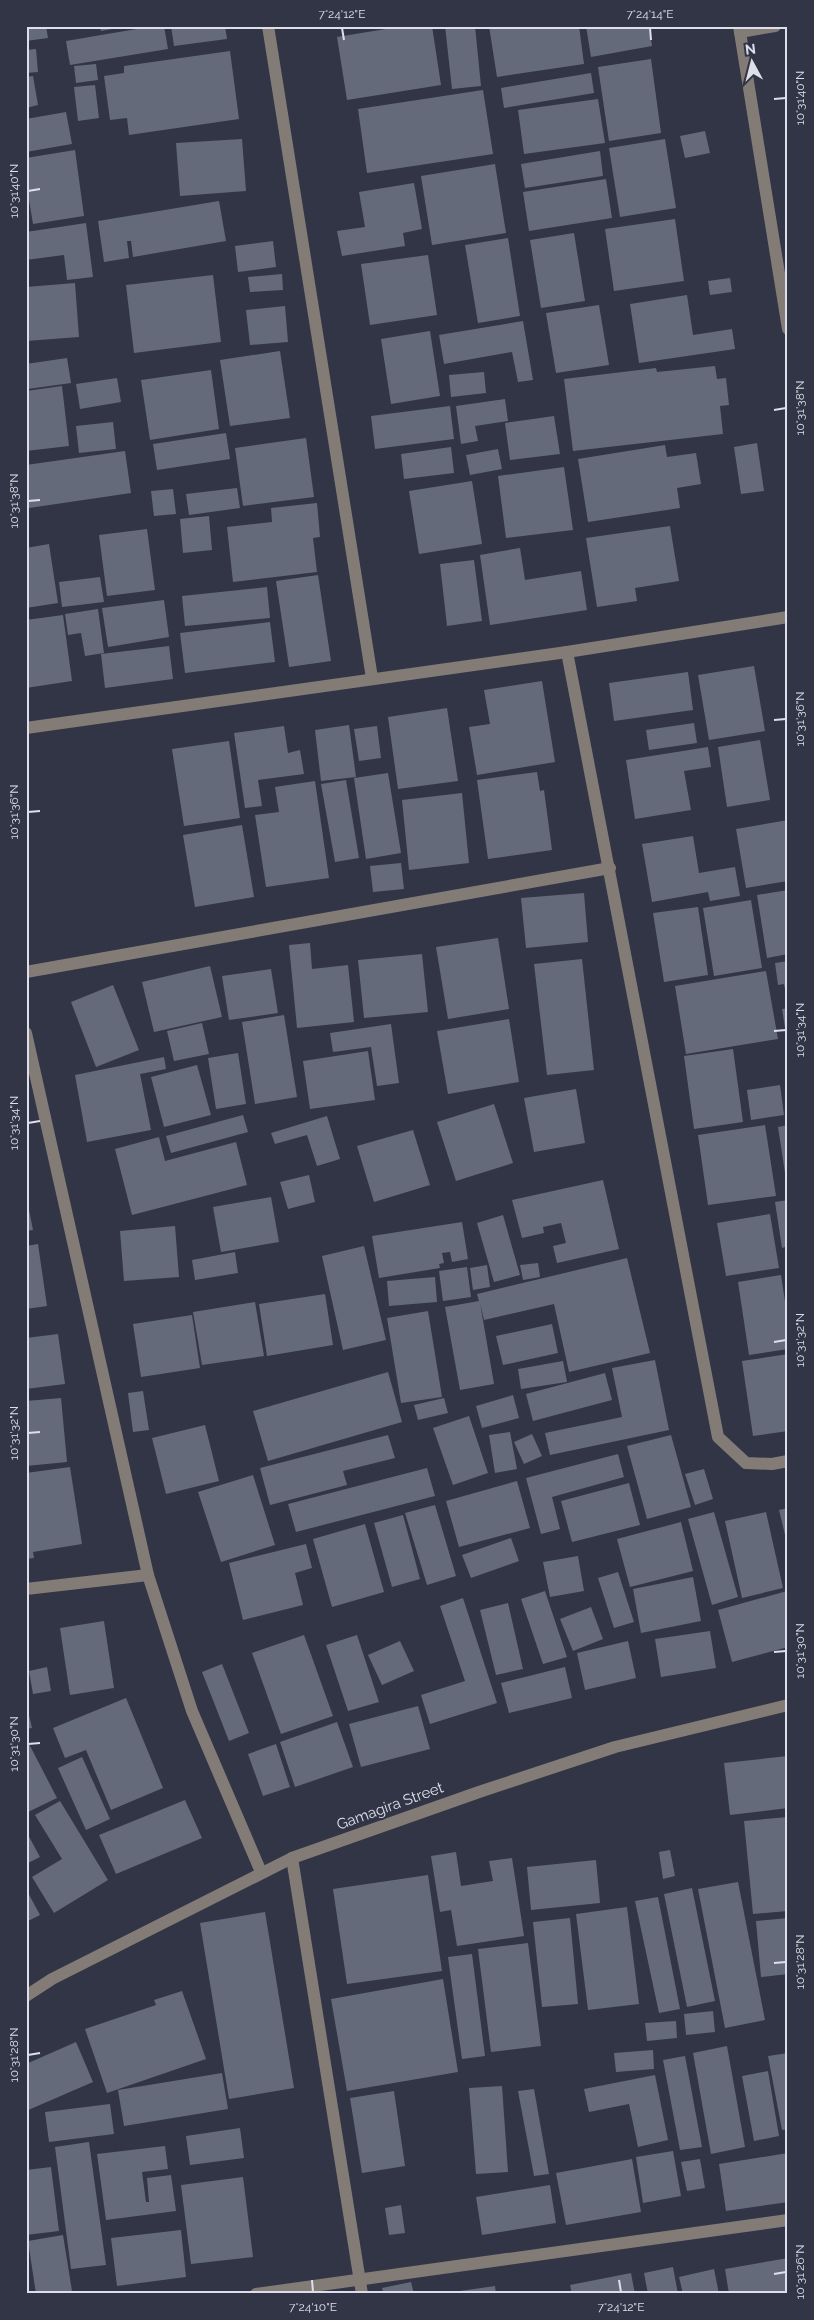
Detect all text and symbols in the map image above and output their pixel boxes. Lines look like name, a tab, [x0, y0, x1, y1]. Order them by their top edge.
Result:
text: 7°24'12"E	[319, 7, 365, 21]
text: 7°24'14"E	[626, 7, 674, 21]
north arrow	[726, 38, 776, 88]
text: N	[744, 41, 757, 58]
text: 10°31'40"N	[793, 71, 807, 125]
text: 10°31'40"N	[7, 164, 21, 218]
text: 10°31'38"N	[793, 380, 807, 436]
text: 10°31'38"N	[7, 473, 21, 529]
text: 10°31'36"N	[793, 691, 807, 747]
text: 10°31'36"N	[7, 784, 21, 840]
text: 10°31'34"N	[793, 1003, 807, 1057]
text: 10°31'34"N	[7, 1096, 21, 1150]
text: 10°31'32"N	[793, 1313, 807, 1367]
text: 10°31'32"N	[7, 1406, 21, 1460]
text: 10°31'30"N	[793, 1623, 807, 1679]
text: 10°31'30"N	[7, 1716, 21, 1772]
street label: Gamagira Street	[334, 1778, 446, 1834]
text: 10°31'28"N	[793, 1934, 807, 1990]
text: 10°31'28"N	[7, 2027, 21, 2083]
text: 10°31'26"N	[793, 2244, 807, 2300]
text: 7°24'10"E	[289, 2300, 337, 2314]
text: 7°24'12"E	[598, 2300, 644, 2314]

